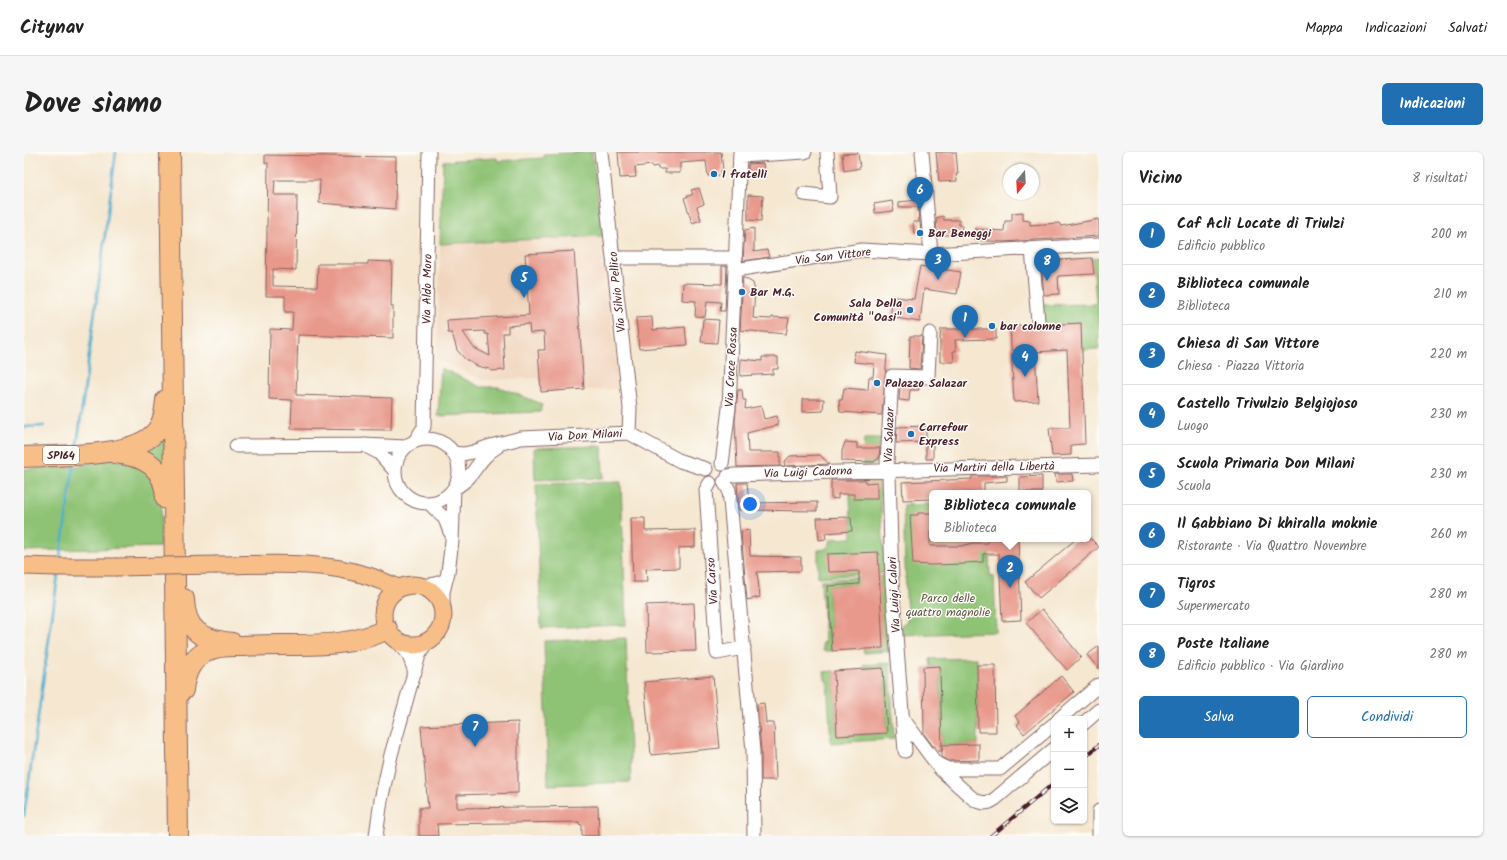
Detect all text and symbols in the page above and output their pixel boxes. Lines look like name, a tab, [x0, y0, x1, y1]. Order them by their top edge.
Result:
text: Citynav	[20, 13, 83, 43]
text: Mappa	[1305, 17, 1343, 39]
text: Indicazioni	[1365, 17, 1426, 39]
text: Salvati	[1448, 17, 1487, 39]
text: Dove siamo	[24, 82, 162, 127]
button: Indicazioni	[1382, 83, 1483, 125]
north arrow	[1003, 164, 1039, 200]
place label: I fratelli	[722, 165, 768, 184]
text: Vicino	[1139, 165, 1182, 192]
text: 8 risultati	[1412, 168, 1467, 189]
marker: I fratelli	[709, 169, 719, 179]
pin: 6	[907, 177, 933, 210]
text: Caf Acli Locate di Triulzi	[1177, 212, 1344, 236]
place label: Bar Beneggi	[928, 224, 992, 243]
text: 1	[1150, 224, 1154, 245]
text: 200 m	[1431, 224, 1467, 245]
marker: Bar Beneggi	[915, 228, 925, 238]
text: Edificio pubblico	[1177, 236, 1265, 257]
street label: Via San Vittore	[794, 242, 873, 271]
pin: 3	[925, 247, 951, 280]
pin: 8	[1034, 248, 1060, 281]
street label: Via Silvio Pellico	[604, 250, 631, 333]
street label: Via Aldo Moro	[417, 254, 438, 324]
pin: 5	[511, 265, 537, 298]
text: Biblioteca comunale	[1177, 272, 1309, 296]
place label: Bar M.G.	[750, 283, 795, 302]
text: 2	[1148, 284, 1156, 305]
text: 210 m	[1433, 284, 1467, 305]
marker: Bar M.G.	[737, 287, 747, 297]
place label: Sala Della Comunità "Oasi"	[814, 294, 902, 327]
text: Biblioteca	[1177, 296, 1230, 317]
marker: Sala Della Comunità "Oasi"	[905, 305, 915, 315]
pin: 1	[952, 305, 978, 338]
place label: bar colonne	[1000, 317, 1061, 336]
marker: bar colonne	[987, 321, 997, 331]
street label: Via Croce Rossa	[720, 326, 743, 408]
text: Chiesa di San Vittore	[1177, 332, 1319, 356]
pin: 4	[1012, 344, 1038, 377]
text: 3	[1148, 344, 1156, 365]
text: 220 m	[1430, 344, 1467, 365]
text: Chiesa · Piazza Vittoria	[1177, 356, 1304, 377]
place label: Palazzo Salazar	[885, 374, 968, 393]
marker: Palazzo Salazar	[872, 378, 882, 388]
text: Castello Trivulzio Belgiojoso	[1177, 392, 1358, 416]
text: 4	[1148, 404, 1156, 425]
text: 230 m	[1430, 404, 1467, 425]
street label: Via Salazar	[879, 406, 900, 463]
text: Luogo	[1177, 416, 1208, 437]
place label: Carrefour Express	[919, 418, 969, 451]
street label: Via Don Milani	[547, 424, 624, 447]
marker: Carrefour Express	[906, 429, 916, 439]
road number: SP164	[43, 446, 79, 464]
text: Scuola Primaria Don Milani	[1177, 452, 1354, 476]
street label: Via Martiri della Libertà	[933, 457, 1055, 478]
street label: Via Luigi Cadorna	[763, 461, 853, 484]
text: 5	[1149, 464, 1155, 485]
text: 230 m	[1430, 464, 1467, 485]
text: Scuola	[1177, 476, 1211, 497]
popup	[929, 490, 1091, 542]
your location	[740, 494, 760, 514]
text: Biblioteca comunale	[944, 494, 1076, 518]
text: Il Gabbiano Di khiralla moknie	[1177, 512, 1377, 536]
text: Biblioteca	[944, 518, 997, 539]
text: 6	[1148, 524, 1156, 545]
text: 260 m	[1430, 524, 1467, 545]
text: Ristorante · Via Quattro Novembre	[1177, 536, 1367, 557]
street label: Via Luigi Calori	[883, 555, 906, 634]
pin: 2	[997, 555, 1023, 588]
street label: Via Carso	[701, 557, 724, 605]
text: Tigros	[1177, 572, 1216, 596]
text: 7	[1149, 584, 1155, 605]
text: 280 m	[1430, 584, 1467, 605]
park label: Parco delle quattro magnolie	[906, 589, 991, 622]
text: Supermercato	[1177, 596, 1250, 617]
text: Poste Italiane	[1177, 632, 1269, 656]
text: 8	[1148, 644, 1156, 665]
text: 280 m	[1430, 644, 1467, 665]
text: Edificio pubblico · Via Giardino	[1177, 656, 1344, 677]
button: Salva	[1139, 696, 1299, 738]
button: Condividi	[1307, 696, 1467, 738]
pin: 7	[462, 714, 488, 747]
map controls	[1051, 716, 1087, 824]
button: +	[1051, 716, 1087, 752]
button: −	[1051, 752, 1087, 788]
button: layers	[1051, 788, 1087, 824]

